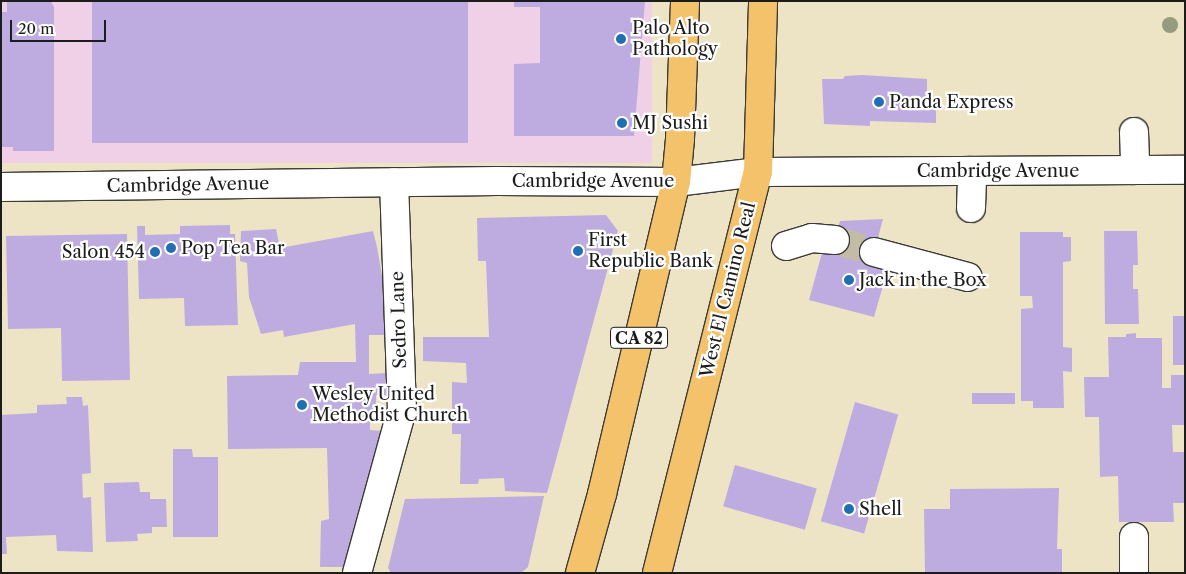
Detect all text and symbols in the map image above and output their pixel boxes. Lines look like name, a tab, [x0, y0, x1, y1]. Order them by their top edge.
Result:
scale bar	[12, 10, 109, 42]
place label: Palo Alto Pathology	[632, 18, 718, 60]
text: 20 m	[18, 19, 54, 38]
marker: Palo Alto Pathology	[614, 32, 628, 46]
place label: Panda Express	[889, 91, 1014, 113]
marker: Panda Express	[873, 96, 885, 108]
place label: MJ Sushi	[632, 112, 708, 134]
marker: MJ Sushi	[616, 117, 628, 129]
street label: Cambridge Avenue	[916, 160, 1080, 182]
street label: Cambridge Avenue	[511, 170, 675, 192]
street label: Cambridge Avenue	[106, 173, 270, 197]
street label: West El Camino Real	[696, 200, 760, 380]
place label: First Republic Bank	[588, 230, 713, 272]
place label: Pop Tea Bar	[181, 237, 285, 259]
place label: Salon 454	[62, 241, 145, 263]
marker: Pop Tea Bar	[165, 242, 177, 254]
marker: First Republic Bank	[572, 245, 584, 257]
marker: Salon 454	[149, 246, 161, 258]
place label: Jack in the Box	[859, 269, 987, 291]
street label: Sedro Lane	[387, 271, 411, 369]
marker: Jack in the Box	[843, 274, 855, 286]
road number: CA 82	[609, 324, 669, 352]
place label: Wesley United Methodist Church	[312, 384, 468, 426]
marker: Wesley United Methodist Church	[296, 399, 308, 411]
place label: Shell	[859, 498, 902, 520]
marker: Shell	[843, 503, 855, 515]

